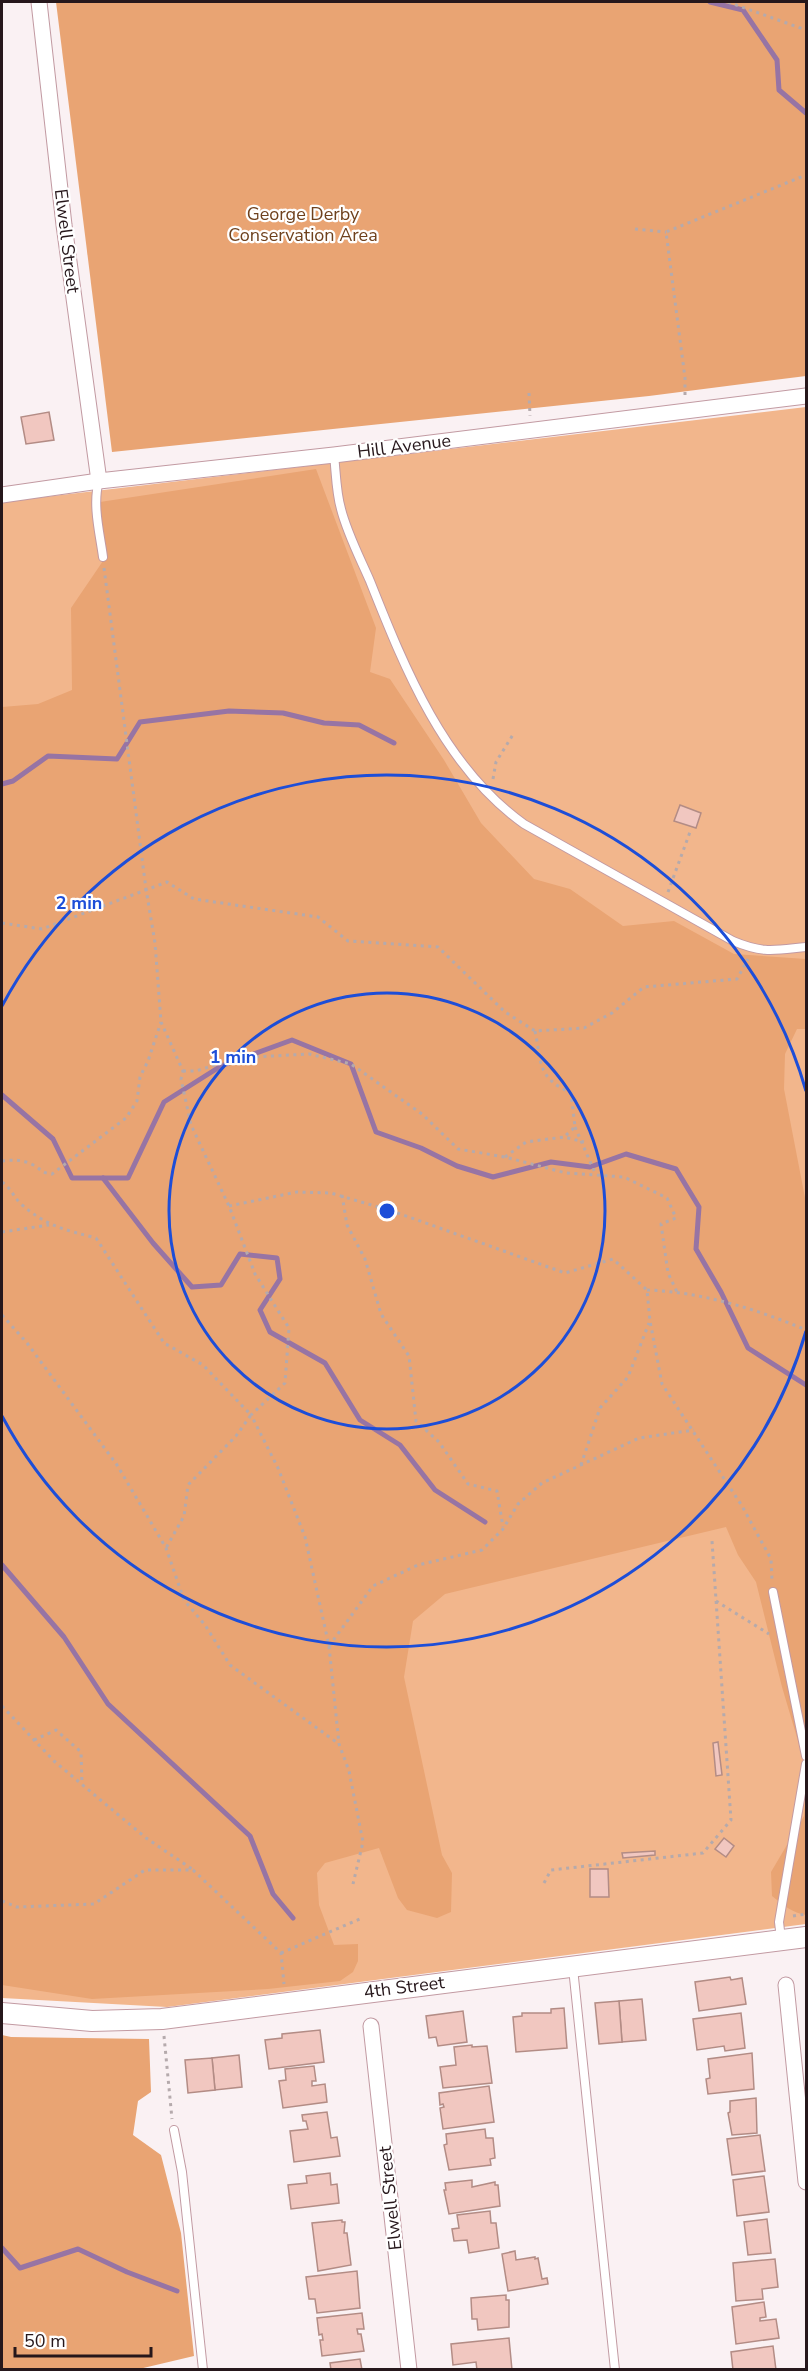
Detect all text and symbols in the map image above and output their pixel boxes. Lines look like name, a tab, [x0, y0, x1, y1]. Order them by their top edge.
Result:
street label: Elwell Street	[49, 188, 85, 295]
park label: George Derby Conservation Area	[228, 202, 378, 247]
street label: Hill Avenue	[356, 428, 452, 464]
text: 2 min	[56, 891, 102, 915]
text: 1 min	[210, 1045, 256, 1069]
centre of rings	[377, 1201, 397, 1221]
street label: 4th Street	[362, 1970, 446, 2004]
street label: Elwell Street	[373, 2144, 407, 2251]
scale bar	[15, 2320, 152, 2358]
text: 50 m	[24, 2329, 66, 2353]

